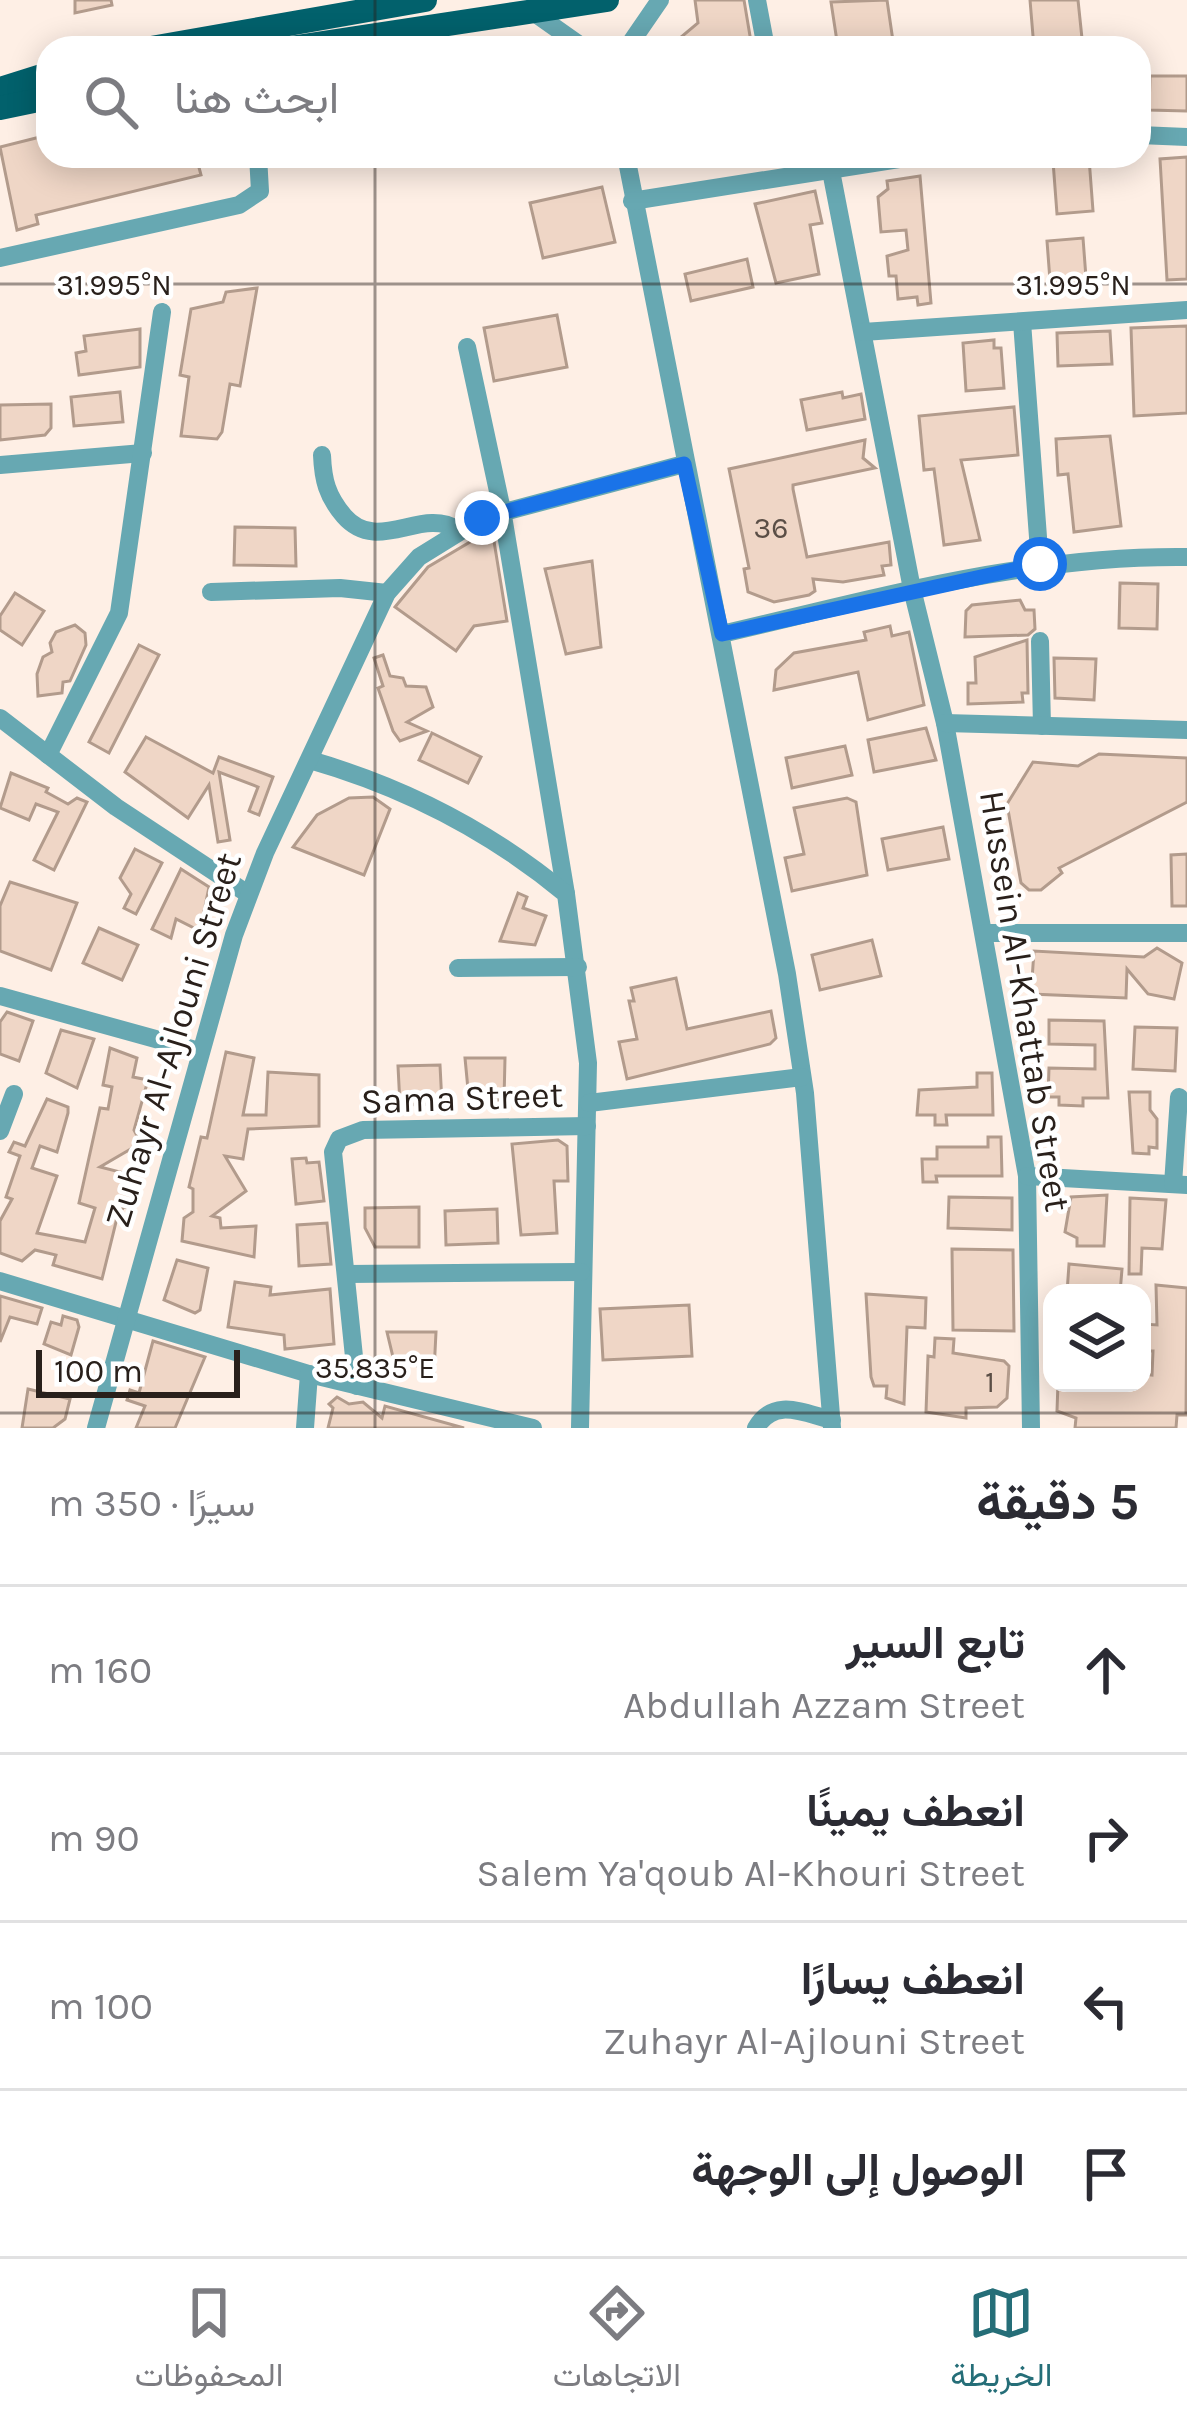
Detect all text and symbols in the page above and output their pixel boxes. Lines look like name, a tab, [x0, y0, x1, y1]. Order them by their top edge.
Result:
search box	[36, 36, 1151, 168]
icon: search	[78, 69, 144, 135]
text: ابحث هنا	[174, 72, 339, 124]
text: 31.995°N	[56, 267, 172, 303]
text: 31.995°N	[1015, 267, 1131, 303]
route end	[455, 491, 509, 545]
house number: 36	[754, 510, 788, 546]
route start	[1013, 537, 1067, 591]
street label: Hussein Al-Khattab Street	[971, 788, 1079, 1214]
street label: Zuhayr Al-Ajlouni Street	[96, 848, 250, 1232]
street label: Sama Street	[360, 1073, 564, 1123]
map controls	[1043, 1284, 1151, 1392]
button: layers	[1043, 1284, 1151, 1392]
scale bar	[36, 1344, 240, 1397]
text: 35.835°E	[315, 1350, 435, 1386]
text: 100 m	[54, 1352, 143, 1390]
house number: 1	[985, 1364, 995, 1400]
text: 5 دقيقة	[976, 1472, 1139, 1532]
text: سيرًا · 350 m	[48, 1480, 255, 1526]
text: تابع السير	[846, 1617, 1025, 1669]
icon: ahead	[1073, 1637, 1139, 1703]
text: 160 m	[48, 1647, 152, 1693]
text: Abdullah Azzam Street	[623, 1682, 1025, 1728]
text: انعطف يمينًا	[806, 1785, 1025, 1837]
icon: right	[1073, 1805, 1139, 1871]
text: 90 m	[48, 1815, 140, 1861]
text: Salem Ya'qoub Al-Khouri Street	[476, 1850, 1025, 1896]
text: انعطف يسارًا	[801, 1953, 1025, 2005]
icon: left	[1073, 1973, 1139, 2039]
text: 100 m	[48, 1983, 153, 2029]
text: Zuhayr Al-Ajlouni Street	[603, 2018, 1025, 2064]
icon: arrive	[1073, 2141, 1139, 2207]
text: الوصول إلى الوجهة	[691, 2144, 1025, 2196]
tab: المحفوظات	[135, 2280, 283, 2404]
tab: الاتجاهات	[553, 2280, 681, 2404]
tab: الخريطة	[950, 2280, 1052, 2404]

